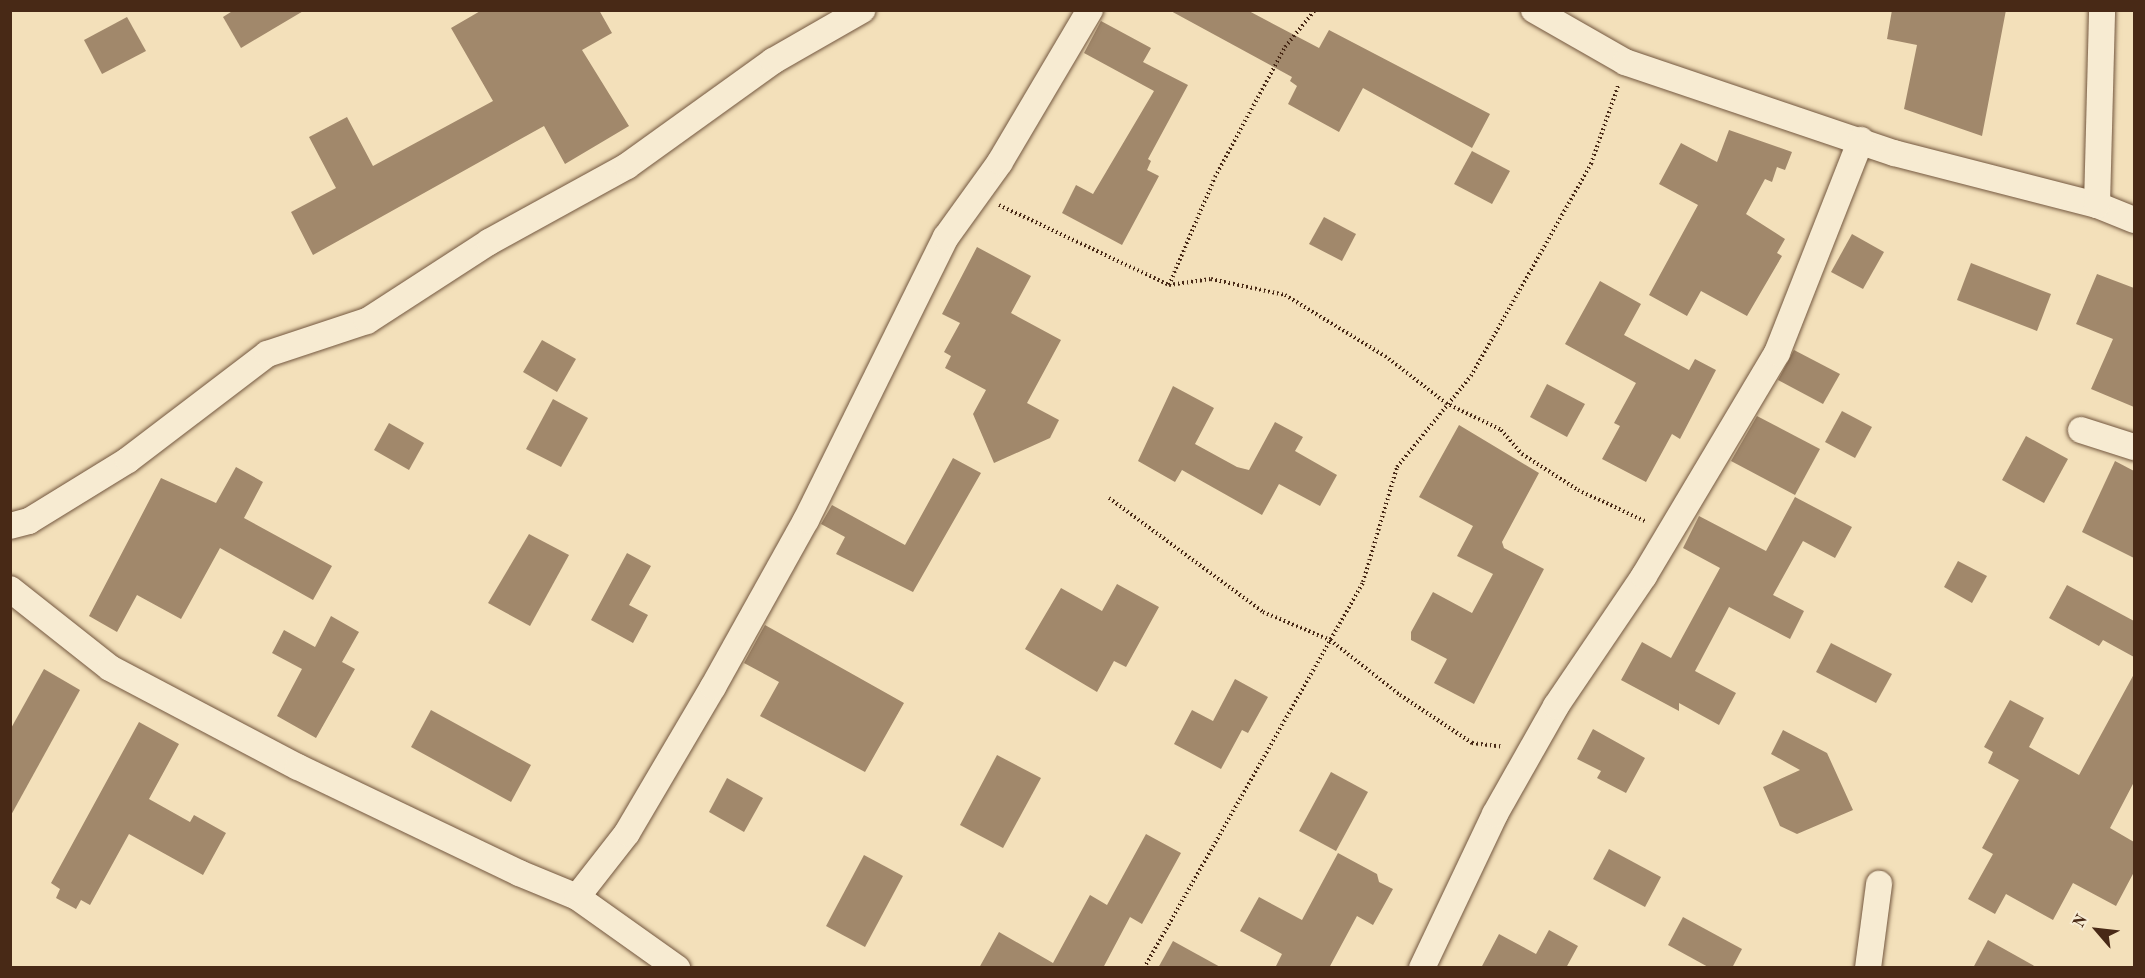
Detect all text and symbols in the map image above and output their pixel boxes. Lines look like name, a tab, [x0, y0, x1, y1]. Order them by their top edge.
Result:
north arrow	[2067, 900, 2127, 960]
text: N	[2071, 912, 2091, 931]

